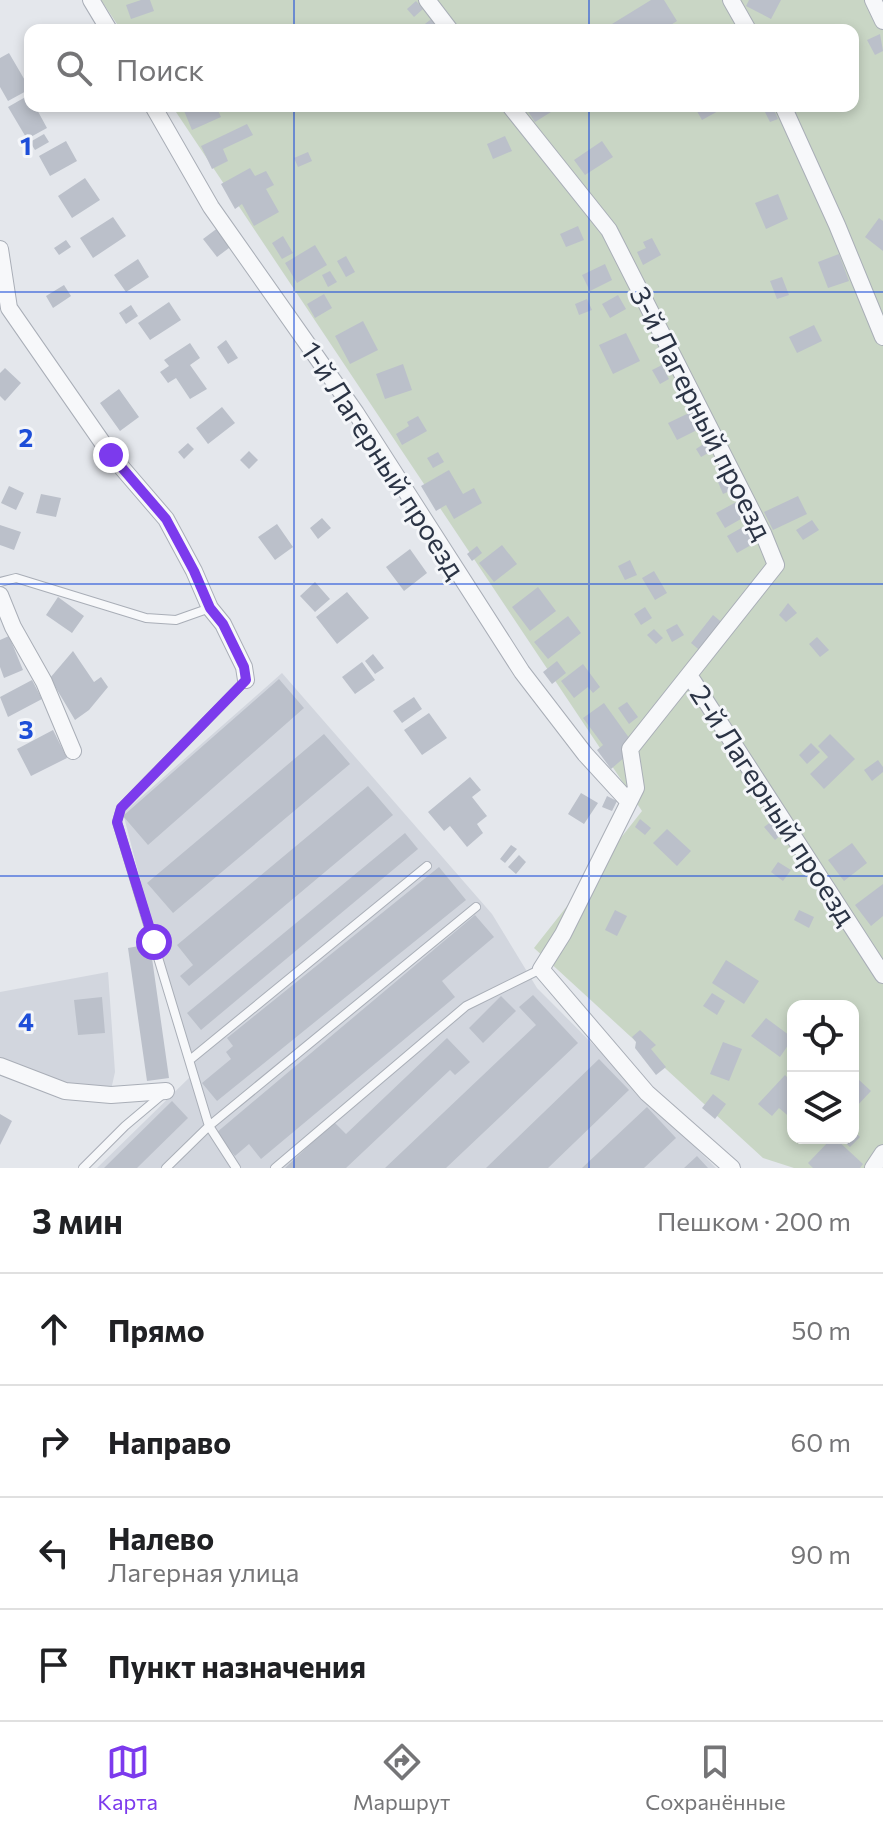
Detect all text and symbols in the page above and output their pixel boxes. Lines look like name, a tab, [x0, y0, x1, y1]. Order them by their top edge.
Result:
search box	[24, 24, 859, 112]
icon: search	[52, 46, 96, 90]
text: Поиск	[116, 50, 204, 87]
text: 1	[20, 129, 32, 160]
street label: 3-й Лагерный проезд	[623, 280, 780, 545]
street label: 1-й Лагерный проезд	[295, 335, 473, 584]
text: 2	[19, 421, 33, 452]
route end	[93, 437, 129, 473]
street label: 2-й Лагерный проезд	[684, 678, 864, 931]
text: 3	[18, 713, 34, 744]
route start	[136, 924, 172, 960]
map controls	[787, 1000, 859, 1144]
button: locate	[787, 1000, 859, 1072]
text: 4	[18, 1005, 34, 1036]
button: layers	[787, 1072, 859, 1144]
text: 3 мин	[32, 1199, 123, 1241]
text: Пешком · 200 m	[657, 1205, 851, 1236]
icon: ahead	[32, 1307, 76, 1351]
text: Прямо	[108, 1311, 205, 1348]
text: 50 m	[791, 1314, 851, 1345]
icon: right	[32, 1419, 76, 1463]
text: Направо	[108, 1423, 231, 1460]
text: 60 m	[791, 1426, 851, 1457]
text: Налево	[108, 1519, 214, 1556]
icon: left	[32, 1531, 76, 1575]
text: 90 m	[791, 1538, 851, 1569]
text: Лагерная улица	[108, 1556, 299, 1587]
icon: arrive	[32, 1643, 76, 1687]
text: Пункт назначения	[108, 1647, 366, 1684]
tab: Карта	[97, 1740, 158, 1815]
tab: Маршрут	[353, 1740, 450, 1815]
tab: Сохранённые	[645, 1740, 786, 1815]

